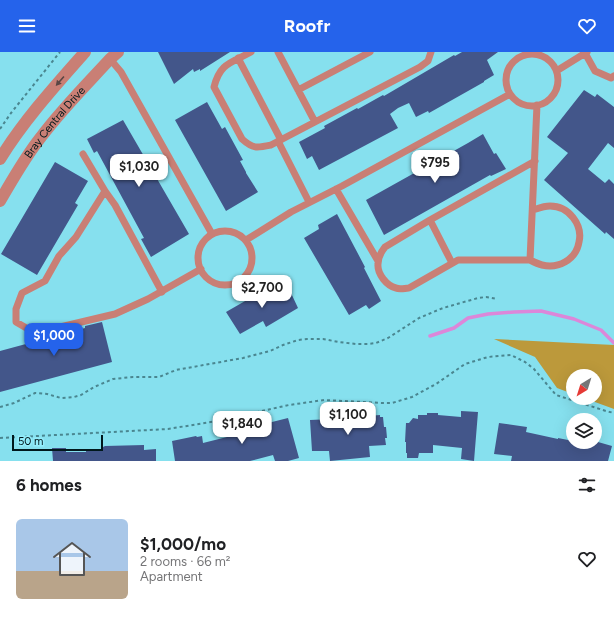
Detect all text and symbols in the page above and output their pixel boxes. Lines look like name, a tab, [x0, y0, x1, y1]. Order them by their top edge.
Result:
icon: menu	[16, 15, 38, 37]
text: Roofr	[284, 15, 330, 37]
icon: heart	[576, 15, 598, 37]
one-way arrow	[55, 76, 64, 86]
street label: Bray Central Drive	[22, 84, 88, 161]
pin: $795	[411, 150, 459, 184]
pin: $1,030	[106, 154, 172, 188]
text: $795	[420, 155, 450, 170]
text: $1,030	[119, 159, 159, 174]
pin: $2,700	[229, 275, 295, 309]
text: $2,700	[241, 280, 283, 295]
pin: $1,000	[21, 323, 87, 357]
text: $1,000	[33, 328, 75, 343]
north arrow	[566, 369, 602, 405]
map controls	[566, 369, 602, 449]
pin: $1,100	[315, 402, 381, 436]
text: $1,100	[329, 407, 367, 422]
pin: $1,840	[209, 411, 275, 445]
button: layers	[566, 413, 602, 449]
text: $1,840	[222, 416, 262, 431]
scale bar	[12, 433, 103, 452]
text: 50 m	[18, 435, 43, 448]
icon: filters	[576, 474, 598, 496]
text: 6 homes	[16, 475, 82, 495]
text: $1,000/mo	[140, 534, 226, 554]
icon: home	[48, 535, 96, 583]
icon: heart	[576, 548, 598, 570]
text: 2 rooms · 66 m²	[140, 554, 230, 569]
text: Apartment	[140, 569, 203, 584]

